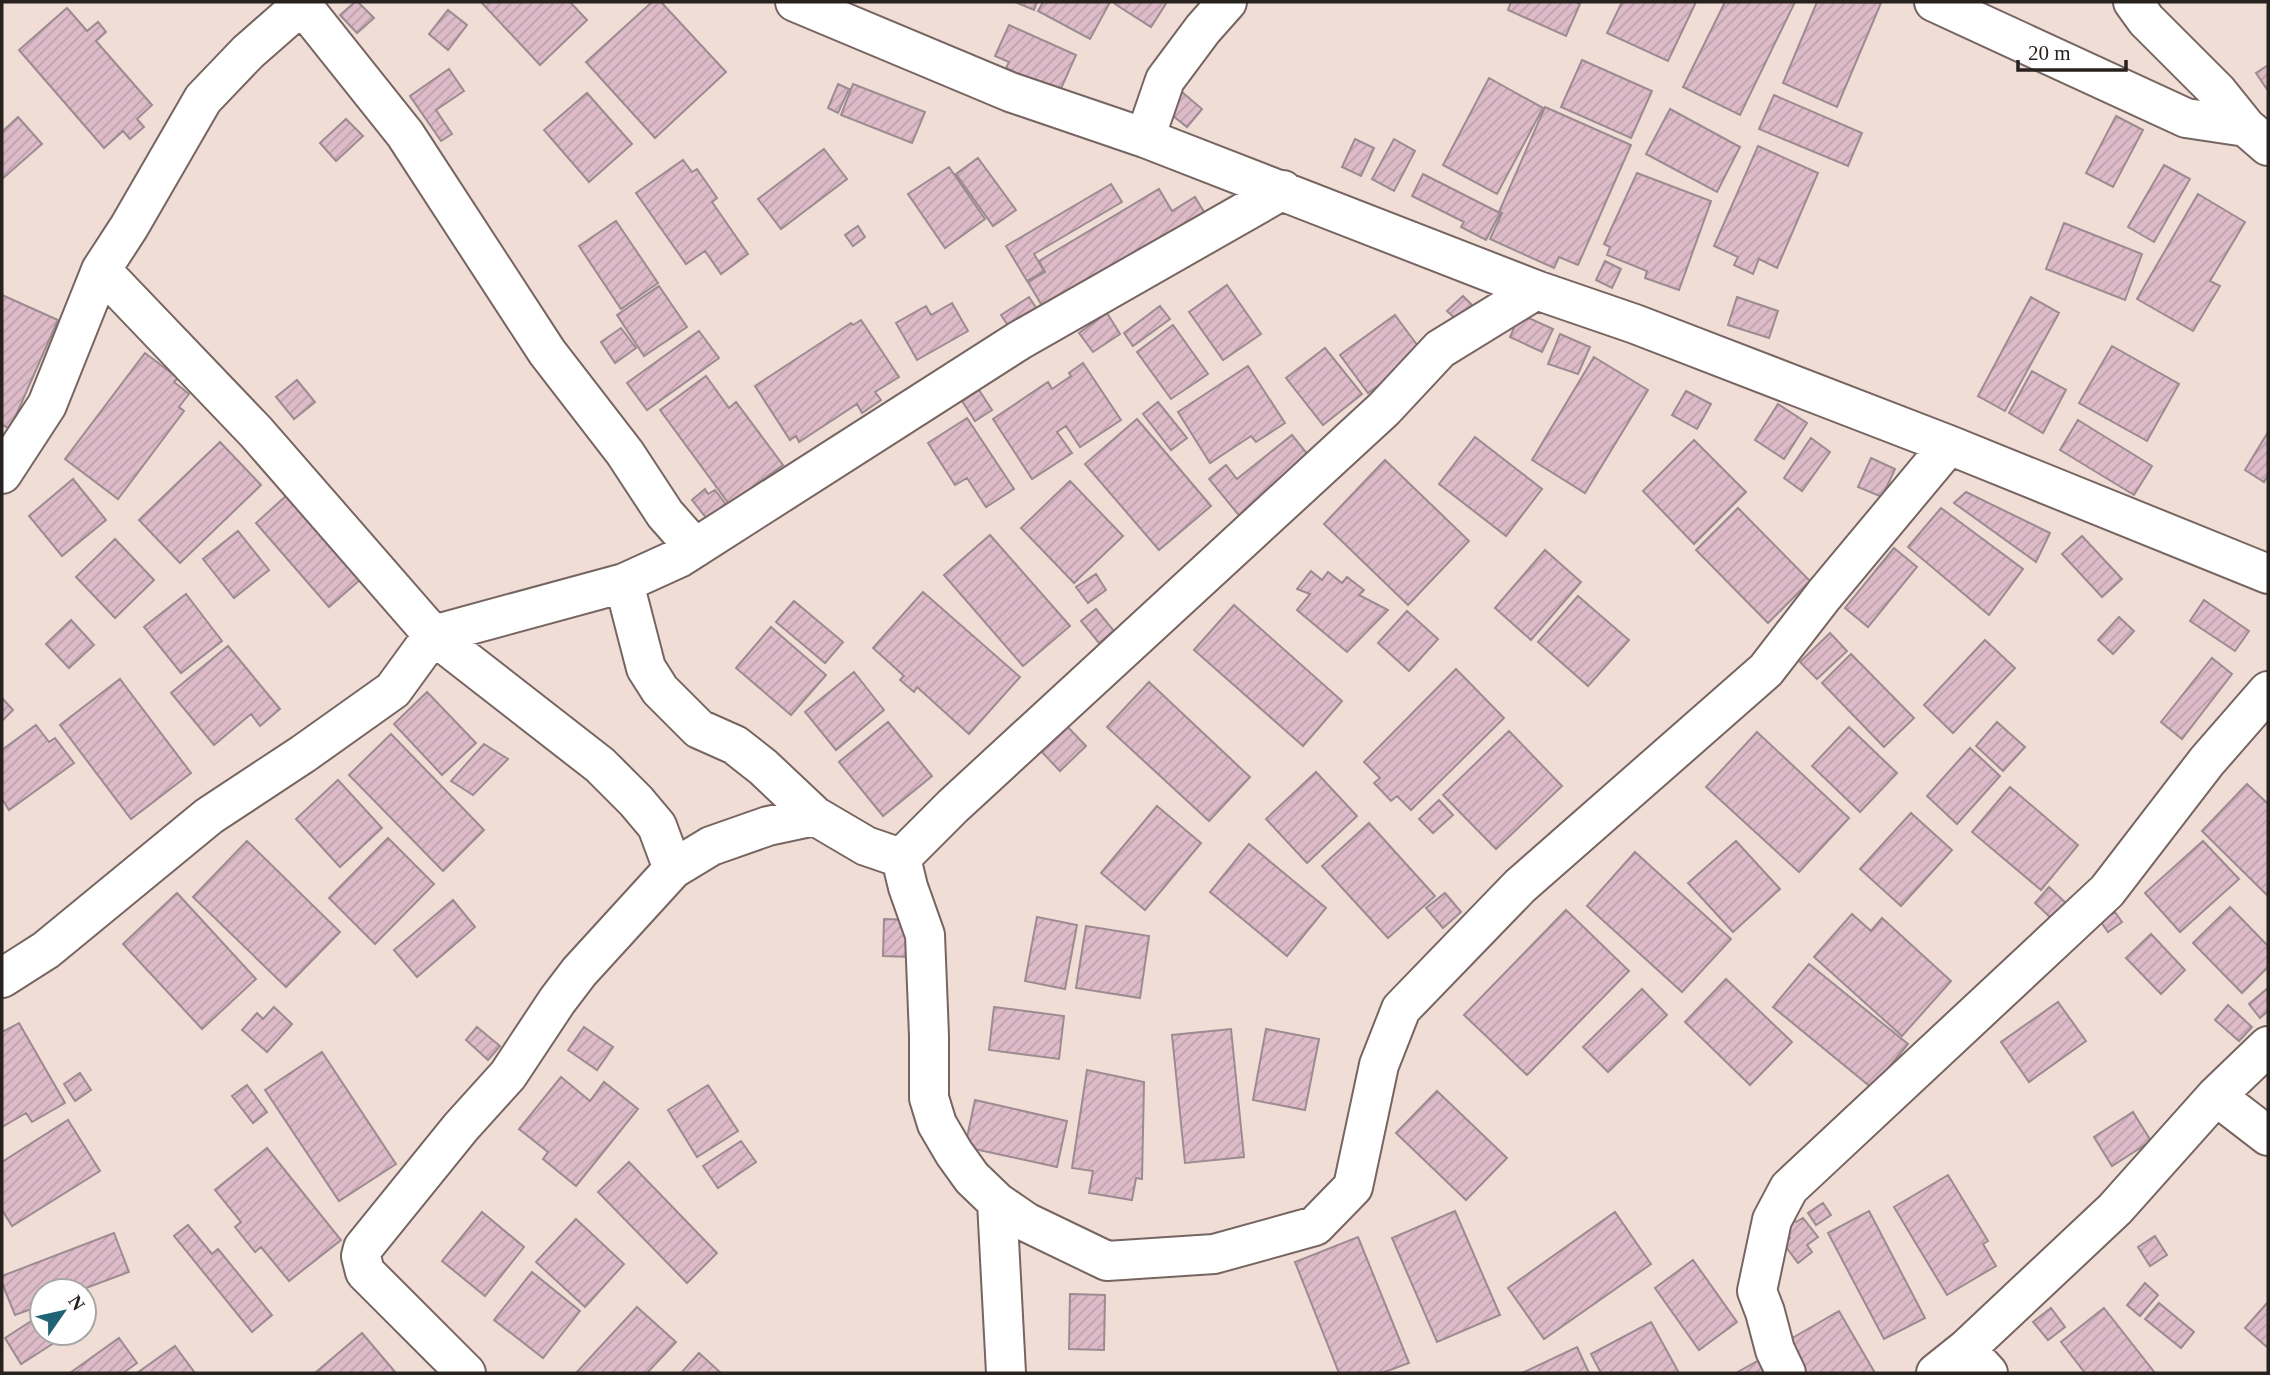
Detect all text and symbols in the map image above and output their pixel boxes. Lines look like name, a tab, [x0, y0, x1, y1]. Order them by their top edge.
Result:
scale bar	[2018, 28, 2126, 72]
text: 20 m	[2028, 41, 2071, 65]
north arrow	[28, 1277, 98, 1347]
text: N	[64, 1291, 89, 1315]

